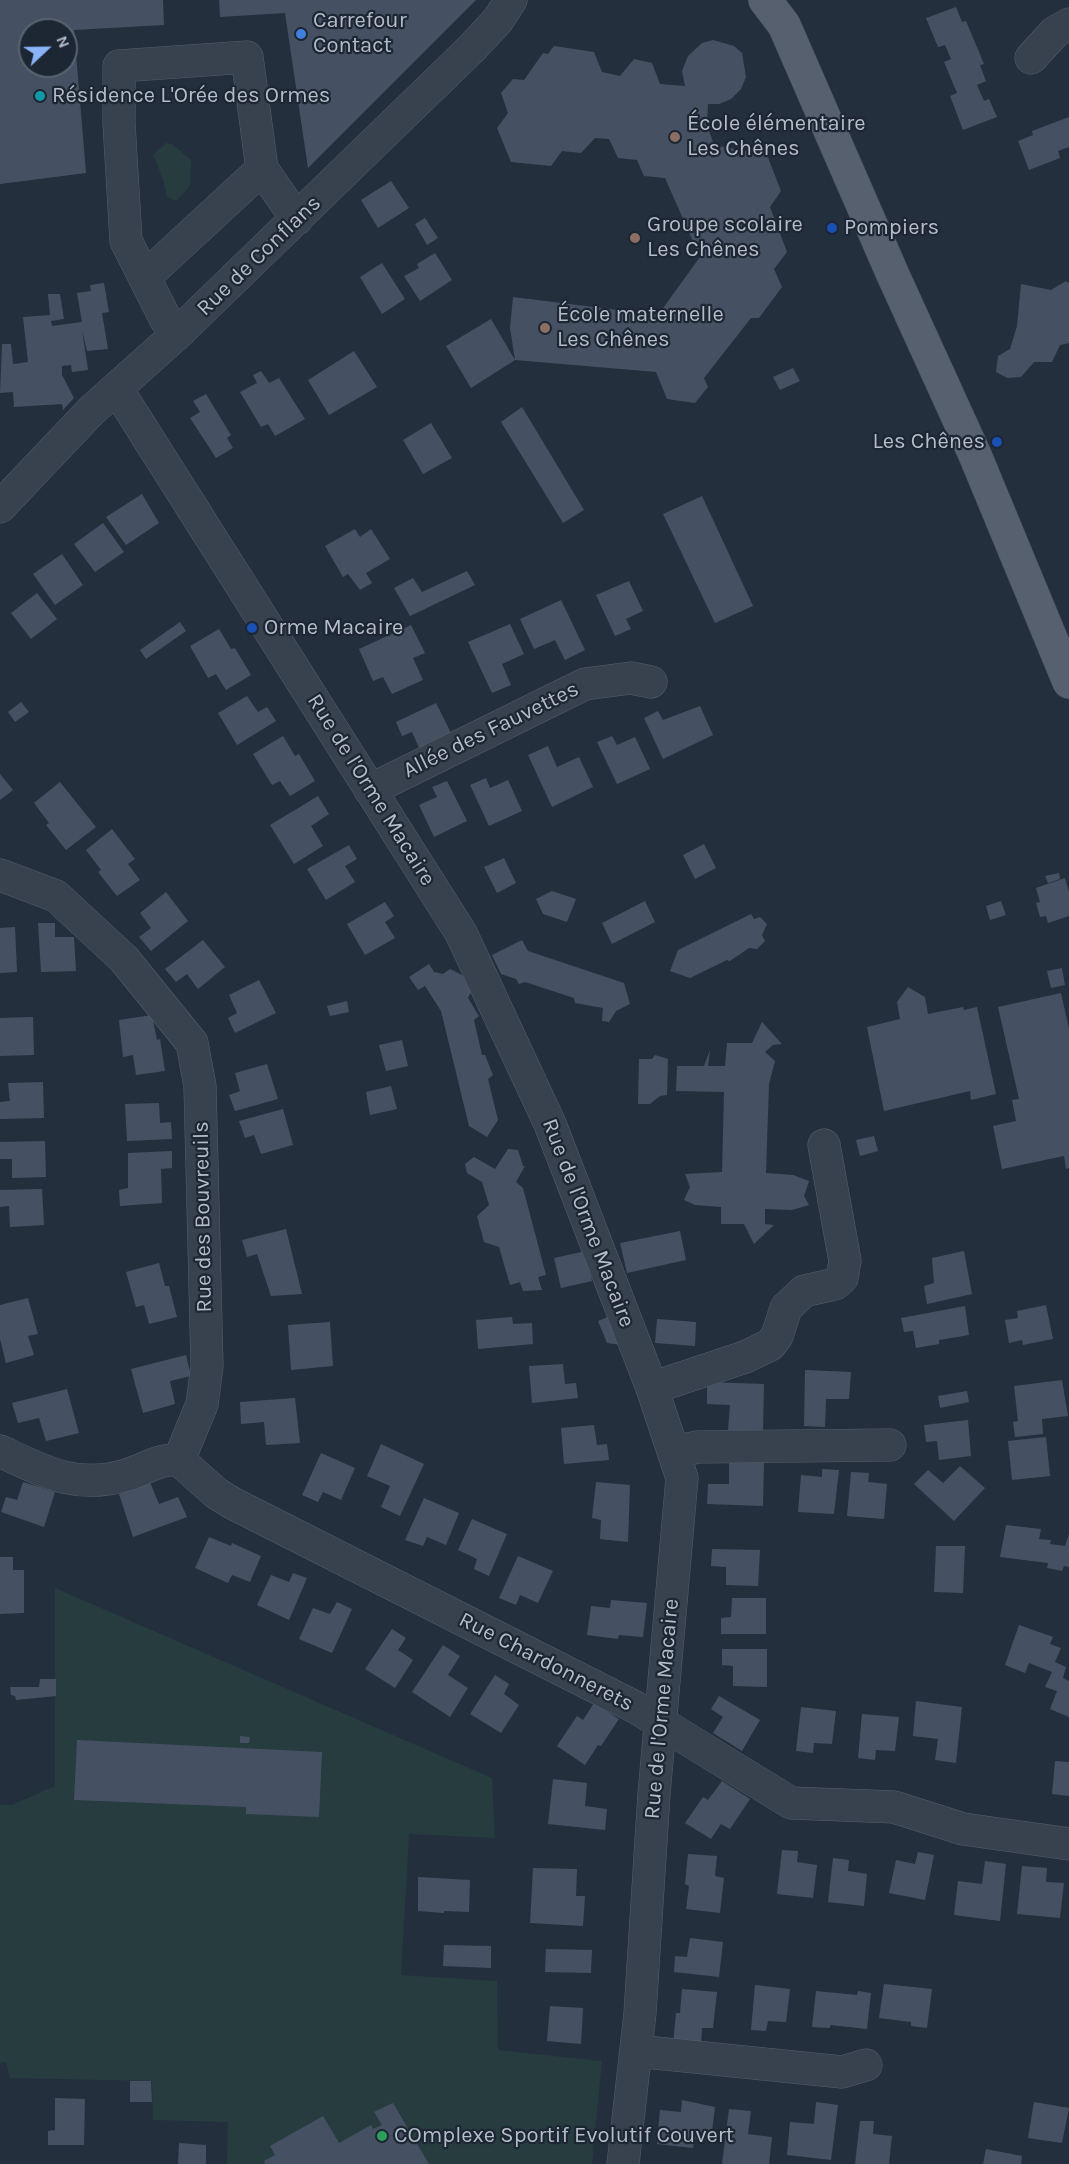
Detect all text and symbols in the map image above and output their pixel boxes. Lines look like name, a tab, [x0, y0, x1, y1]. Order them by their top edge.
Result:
place label: Carrefour Contact	[313, 8, 407, 60]
north arrow	[18, 18, 78, 78]
marker: Carrefour Contact	[294, 27, 308, 41]
text: N	[52, 33, 74, 51]
place label: Résidence L'Orée des Ormes	[52, 83, 330, 109]
marker: Résidence L'Orée des Ormes	[33, 89, 47, 103]
place label: École élémentaire Les Chênes	[687, 111, 866, 162]
marker: École élémentaire Les Chênes	[668, 130, 682, 144]
street label: Rue de Conflans	[191, 190, 327, 322]
place label: Groupe scolaire Les Chênes	[647, 212, 803, 264]
place label: Pompiers	[844, 215, 939, 241]
marker: Pompiers	[825, 221, 839, 235]
marker: Groupe scolaire Les Chênes	[628, 231, 642, 245]
place label: École maternelle Les Chênes	[557, 302, 724, 354]
marker: École maternelle Les Chênes	[538, 321, 552, 335]
place label: Les Chênes	[872, 429, 985, 455]
marker: Les Chênes	[990, 435, 1004, 449]
place label: Orme Macaire	[264, 615, 403, 641]
marker: Orme Macaire	[245, 621, 259, 635]
street label: Allée des Fauvettes	[399, 676, 583, 784]
street label: Rue de l'Orme Macaire	[301, 689, 441, 891]
street label: Rue de l'Orme Macaire	[536, 1115, 640, 1331]
street label: Rue des Bouvreuils	[188, 1121, 218, 1313]
street label: Rue de l'Orme Macaire	[639, 1598, 685, 1820]
street label: Rue Chardonnerets	[454, 1607, 638, 1717]
place label: COmplexe Sportif Evolutif Couvert	[394, 2123, 734, 2149]
marker: COmplexe Sportif Evolutif Couvert	[375, 2129, 389, 2143]

